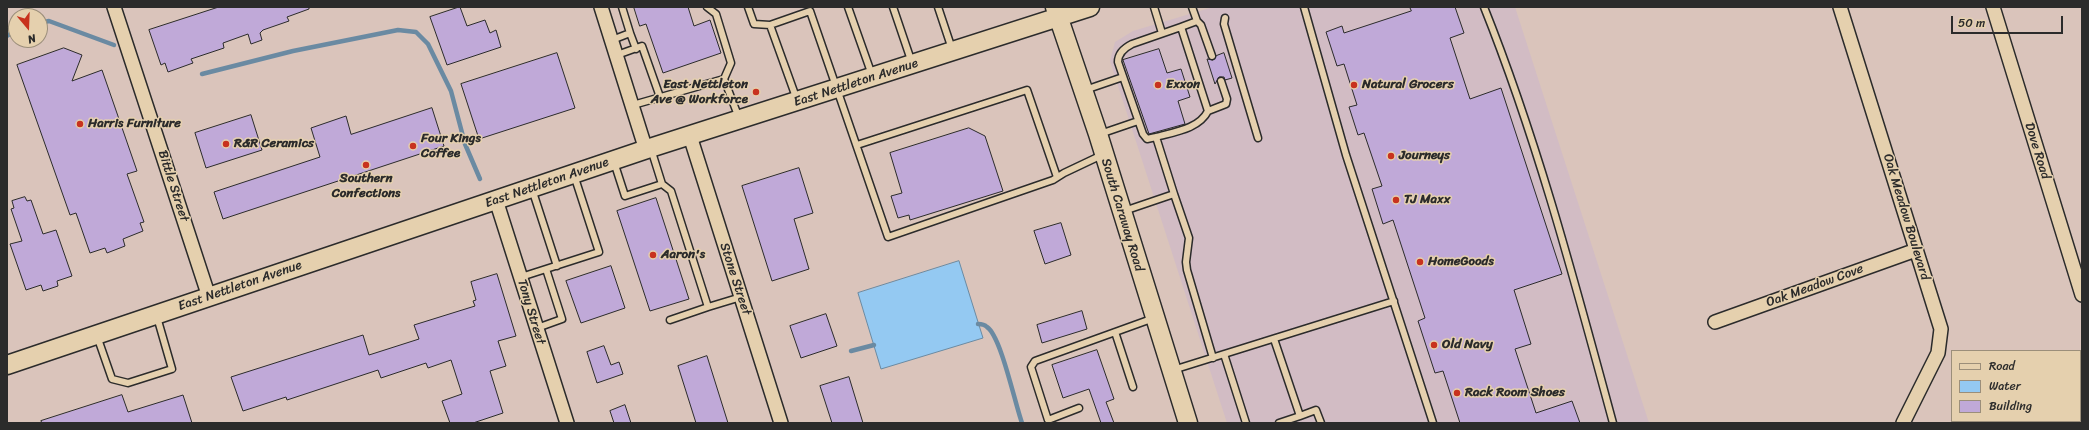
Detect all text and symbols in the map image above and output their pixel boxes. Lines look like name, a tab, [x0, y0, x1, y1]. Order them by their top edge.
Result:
north arrow	[8, 8, 48, 48]
scale bar	[1953, 8, 2065, 34]
text: 50 m	[1958, 12, 1985, 34]
text: N	[25, 29, 38, 49]
street label: East Nettleton Avenue	[792, 56, 920, 110]
place label: East Nettleton Ave @ Workforce	[651, 77, 748, 108]
place label: Exxon	[1166, 77, 1200, 93]
place label: Natural Grocers	[1362, 77, 1454, 93]
marker: Exxon	[1153, 80, 1163, 90]
marker: Natural Grocers	[1349, 80, 1359, 90]
marker: East Nettleton Ave @ Workforce	[751, 87, 761, 97]
place label: Harris Furniture	[88, 116, 181, 132]
marker: Harris Furniture	[75, 119, 85, 129]
street label: Dove Road	[2021, 121, 2053, 181]
place label: Four Kings Coffee	[421, 131, 481, 162]
place label: R&R Ceramics	[234, 136, 314, 152]
marker: R&R Ceramics	[221, 139, 231, 149]
marker: Four Kings Coffee	[408, 141, 418, 151]
street label: Bittle Street	[154, 148, 192, 224]
place label: Journeys	[1399, 148, 1450, 164]
marker: Journeys	[1386, 151, 1396, 161]
street label: Oak Meadow Boulevard	[1879, 152, 1933, 282]
street label: East Nettleton Avenue	[483, 155, 611, 211]
street label: South Caraway Road	[1097, 157, 1147, 273]
marker: Southern Confections	[361, 160, 371, 170]
place label: Southern Confections	[332, 171, 400, 202]
place label: TJ Maxx	[1404, 192, 1450, 208]
marker: TJ Maxx	[1391, 195, 1401, 205]
street label: Stone Street	[716, 241, 754, 317]
place label: Aaron's	[661, 247, 705, 263]
marker: Aaron's	[648, 250, 658, 260]
place label: HomeGoods	[1428, 254, 1494, 270]
marker: HomeGoods	[1415, 257, 1425, 267]
street label: East Nettleton Avenue	[176, 258, 304, 314]
street label: Oak Meadow Cove	[1764, 261, 1866, 311]
street label: Tony Street	[514, 277, 548, 347]
place label: Old Navy	[1442, 337, 1493, 353]
marker: Old Navy	[1429, 340, 1439, 350]
legend	[1951, 350, 2081, 422]
text: Road	[1989, 355, 2015, 377]
text: Water	[1989, 375, 2021, 397]
place label: Rack Room Shoes	[1465, 385, 1565, 401]
marker: Rack Room Shoes	[1452, 388, 1462, 398]
text: Building	[1989, 395, 2032, 417]

